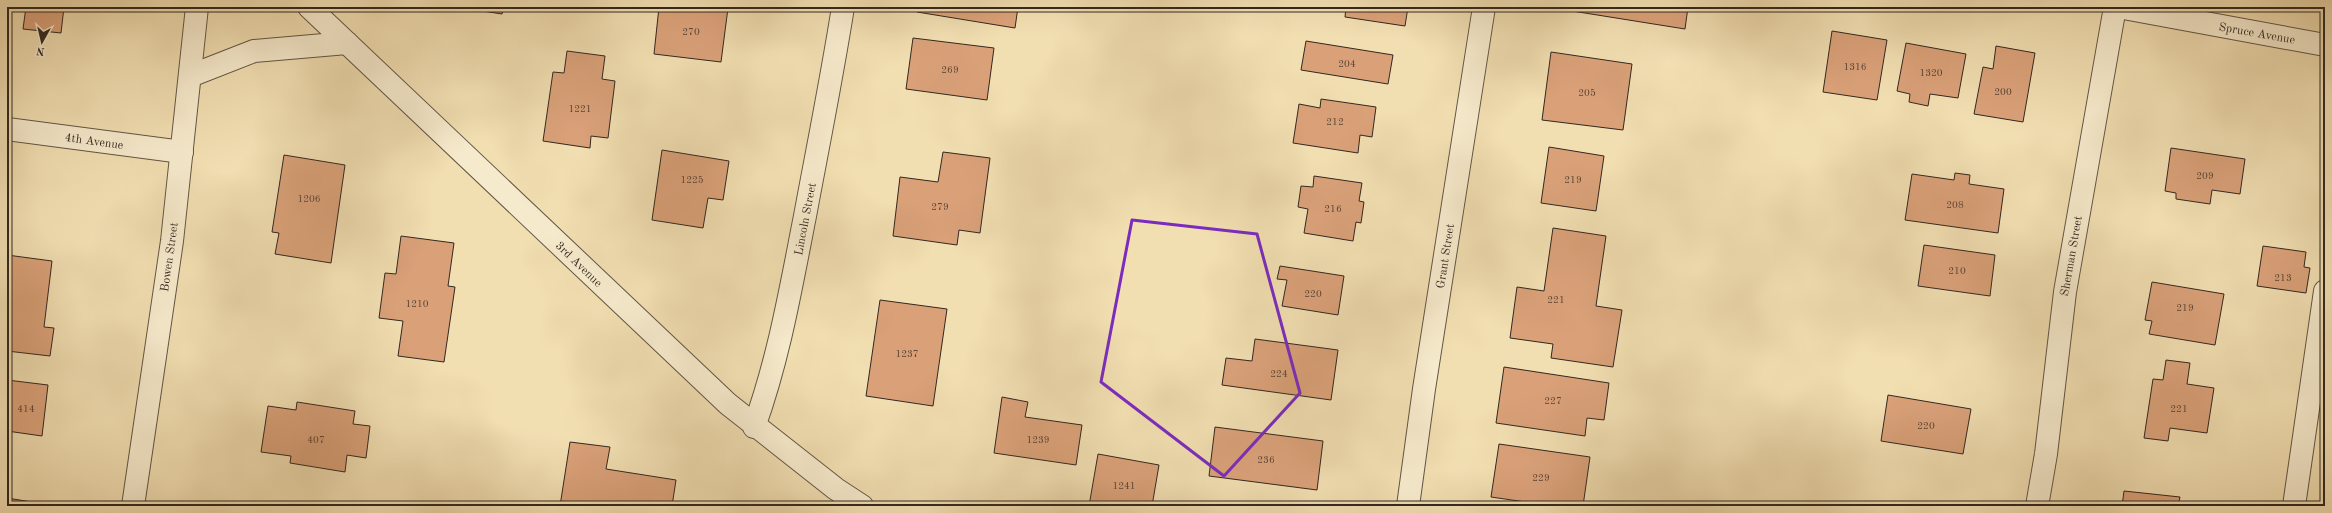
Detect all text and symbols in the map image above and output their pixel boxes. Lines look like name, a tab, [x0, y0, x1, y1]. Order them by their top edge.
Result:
street label: Spruce Avenue	[2218, 21, 2296, 47]
north arrow	[22, 22, 62, 62]
house number: 270	[682, 27, 700, 37]
text: N	[35, 44, 46, 56]
house number: 204	[1338, 59, 1356, 69]
house number: 1316	[1843, 62, 1867, 72]
house number: 269	[941, 65, 959, 75]
house number: 1320	[1919, 68, 1943, 78]
house number: 200	[1994, 87, 2012, 97]
house number: 205	[1578, 88, 1596, 98]
house number: 1221	[568, 104, 592, 114]
house number: 212	[1326, 117, 1344, 127]
street label: 4th Avenue	[64, 132, 124, 152]
house number: 209	[2196, 171, 2214, 181]
house number: 1225	[680, 175, 704, 185]
house number: 219	[1564, 175, 1582, 185]
street label: Lincoln Street	[793, 182, 819, 257]
house number: 1206	[297, 194, 321, 204]
house number: 208	[1946, 200, 1964, 210]
house number: 279	[931, 202, 949, 212]
house number: 216	[1324, 204, 1342, 214]
street label: Sherman Street	[2059, 215, 2085, 297]
street label: Bowen Street	[159, 222, 181, 293]
street label: Grant Street	[1435, 223, 1457, 289]
street label: 3rd Avenue	[553, 240, 604, 290]
house number: 210	[1948, 266, 1966, 276]
house number: 213	[2274, 273, 2292, 283]
house number: 220	[1304, 289, 1322, 299]
house number: 221	[1547, 295, 1565, 305]
house number: 1210	[405, 299, 429, 309]
house number: 219	[2176, 303, 2194, 313]
house number: 1237	[895, 349, 919, 359]
house number: 224	[1270, 369, 1288, 379]
house number: 227	[1544, 396, 1562, 406]
house number: 414	[17, 404, 35, 414]
house number: 221	[2170, 404, 2188, 414]
house number: 220	[1917, 421, 1935, 431]
house number: 407	[307, 435, 325, 445]
house number: 1239	[1026, 435, 1050, 445]
house number: 236	[1257, 455, 1275, 465]
house number: 229	[1532, 473, 1550, 483]
house number: 1241	[1112, 481, 1136, 491]

